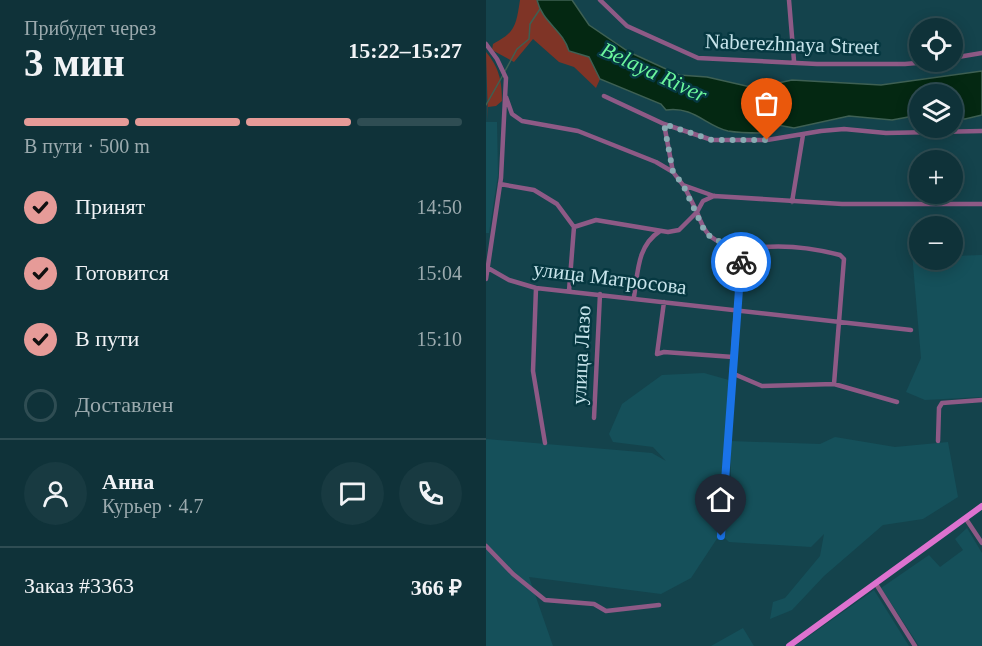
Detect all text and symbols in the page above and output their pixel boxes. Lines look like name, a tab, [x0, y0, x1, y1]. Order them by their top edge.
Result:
text: Прибудет через	[24, 17, 156, 39]
map controls	[909, 18, 963, 270]
button: locate	[909, 18, 963, 72]
street label: Naberezhnaya Street	[704, 29, 880, 59]
water label: Belaya River	[597, 37, 711, 108]
text: 15:22–15:27	[348, 38, 462, 63]
text: 3 мин	[24, 41, 125, 84]
pin	[741, 78, 792, 140]
button: layers	[909, 84, 963, 138]
icon: bag	[750, 87, 783, 120]
text: В пути · 500 m	[24, 135, 150, 157]
button: +	[909, 150, 963, 204]
icon: check	[24, 191, 57, 224]
text: Принят	[75, 194, 145, 219]
text: 14:50	[416, 196, 462, 218]
button: −	[909, 216, 963, 270]
courier	[711, 232, 771, 292]
icon: bike	[725, 246, 758, 279]
icon: check	[24, 257, 57, 290]
street label: улица Матросова	[532, 257, 689, 299]
text: Готовится	[75, 260, 169, 285]
text: 15:04	[416, 262, 462, 284]
street label: улица Лазо	[566, 305, 596, 405]
icon: check	[24, 323, 57, 356]
text: В пути	[75, 326, 139, 351]
text: 15:10	[416, 328, 462, 350]
text: Доставлен	[75, 392, 174, 417]
button: person	[24, 462, 87, 525]
button: chat	[321, 462, 384, 525]
button: phone	[399, 462, 462, 525]
text: Анна	[102, 469, 154, 494]
pin	[695, 474, 746, 536]
icon: home	[704, 483, 737, 516]
text: Курьер · 4.7	[102, 495, 204, 517]
text: Заказ #3363	[24, 573, 134, 598]
text: 366 ₽	[411, 575, 462, 600]

